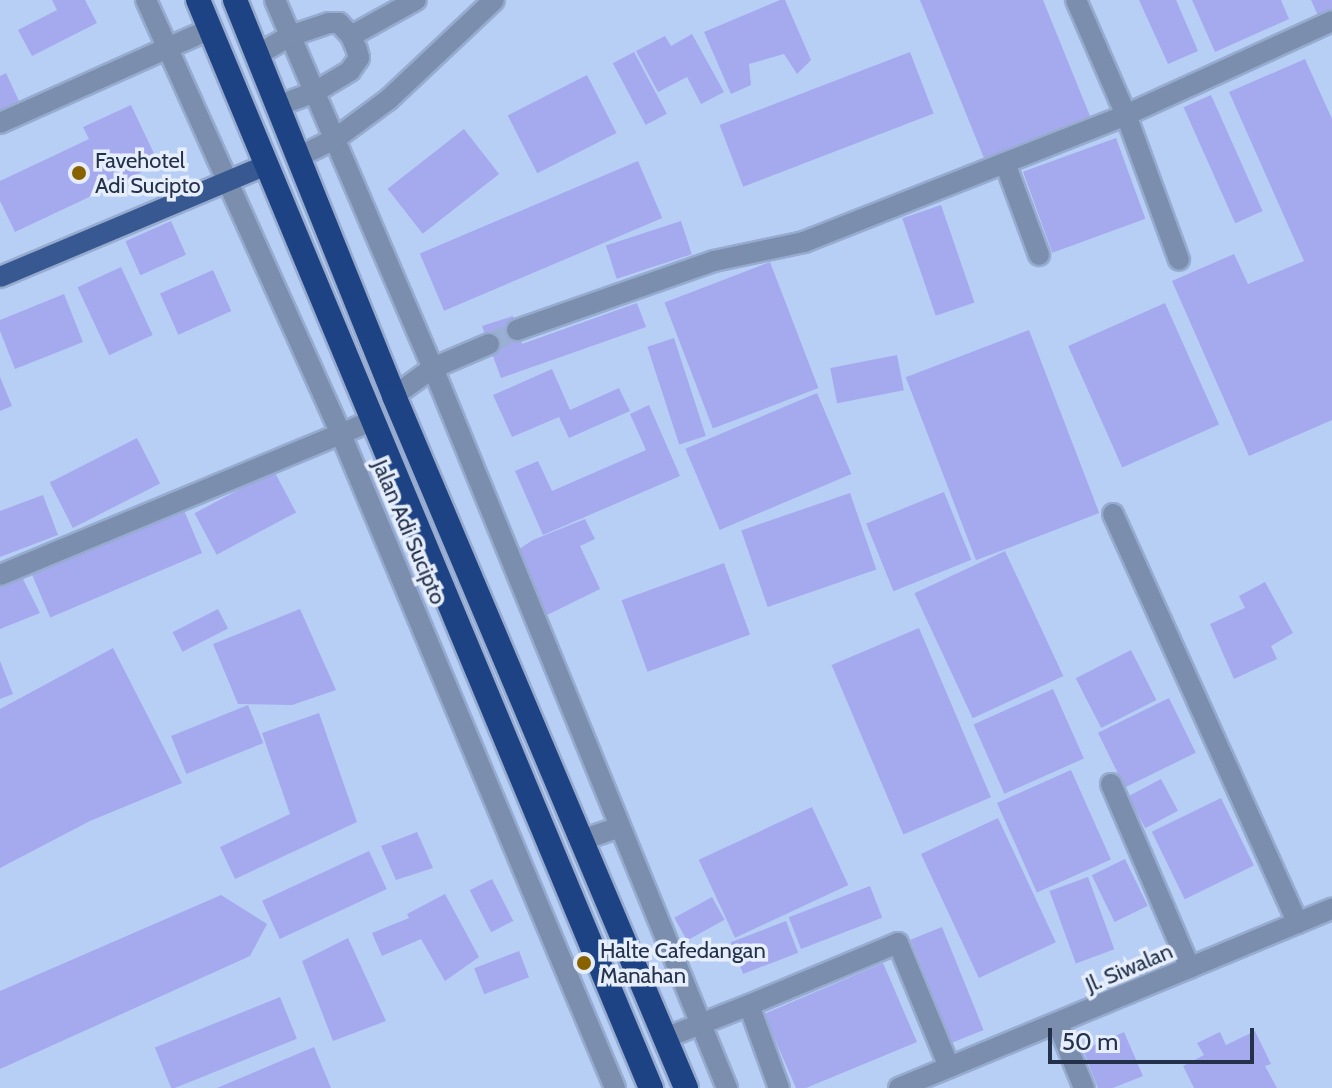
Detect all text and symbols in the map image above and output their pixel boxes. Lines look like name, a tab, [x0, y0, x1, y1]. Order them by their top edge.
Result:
place label: Favehotel Adi Sucipto	[95, 147, 201, 198]
marker: Favehotel Adi Sucipto	[70, 164, 88, 182]
street label: Jalan Adi Sucipto	[367, 456, 451, 608]
place label: Halte Cafedangan Manahan	[600, 937, 766, 988]
street label: Jl. Siwalan	[1082, 938, 1176, 998]
marker: Halte Cafedangan Manahan	[575, 954, 593, 972]
scale bar	[1052, 1012, 1258, 1062]
text: 50 m	[1062, 1027, 1118, 1056]

